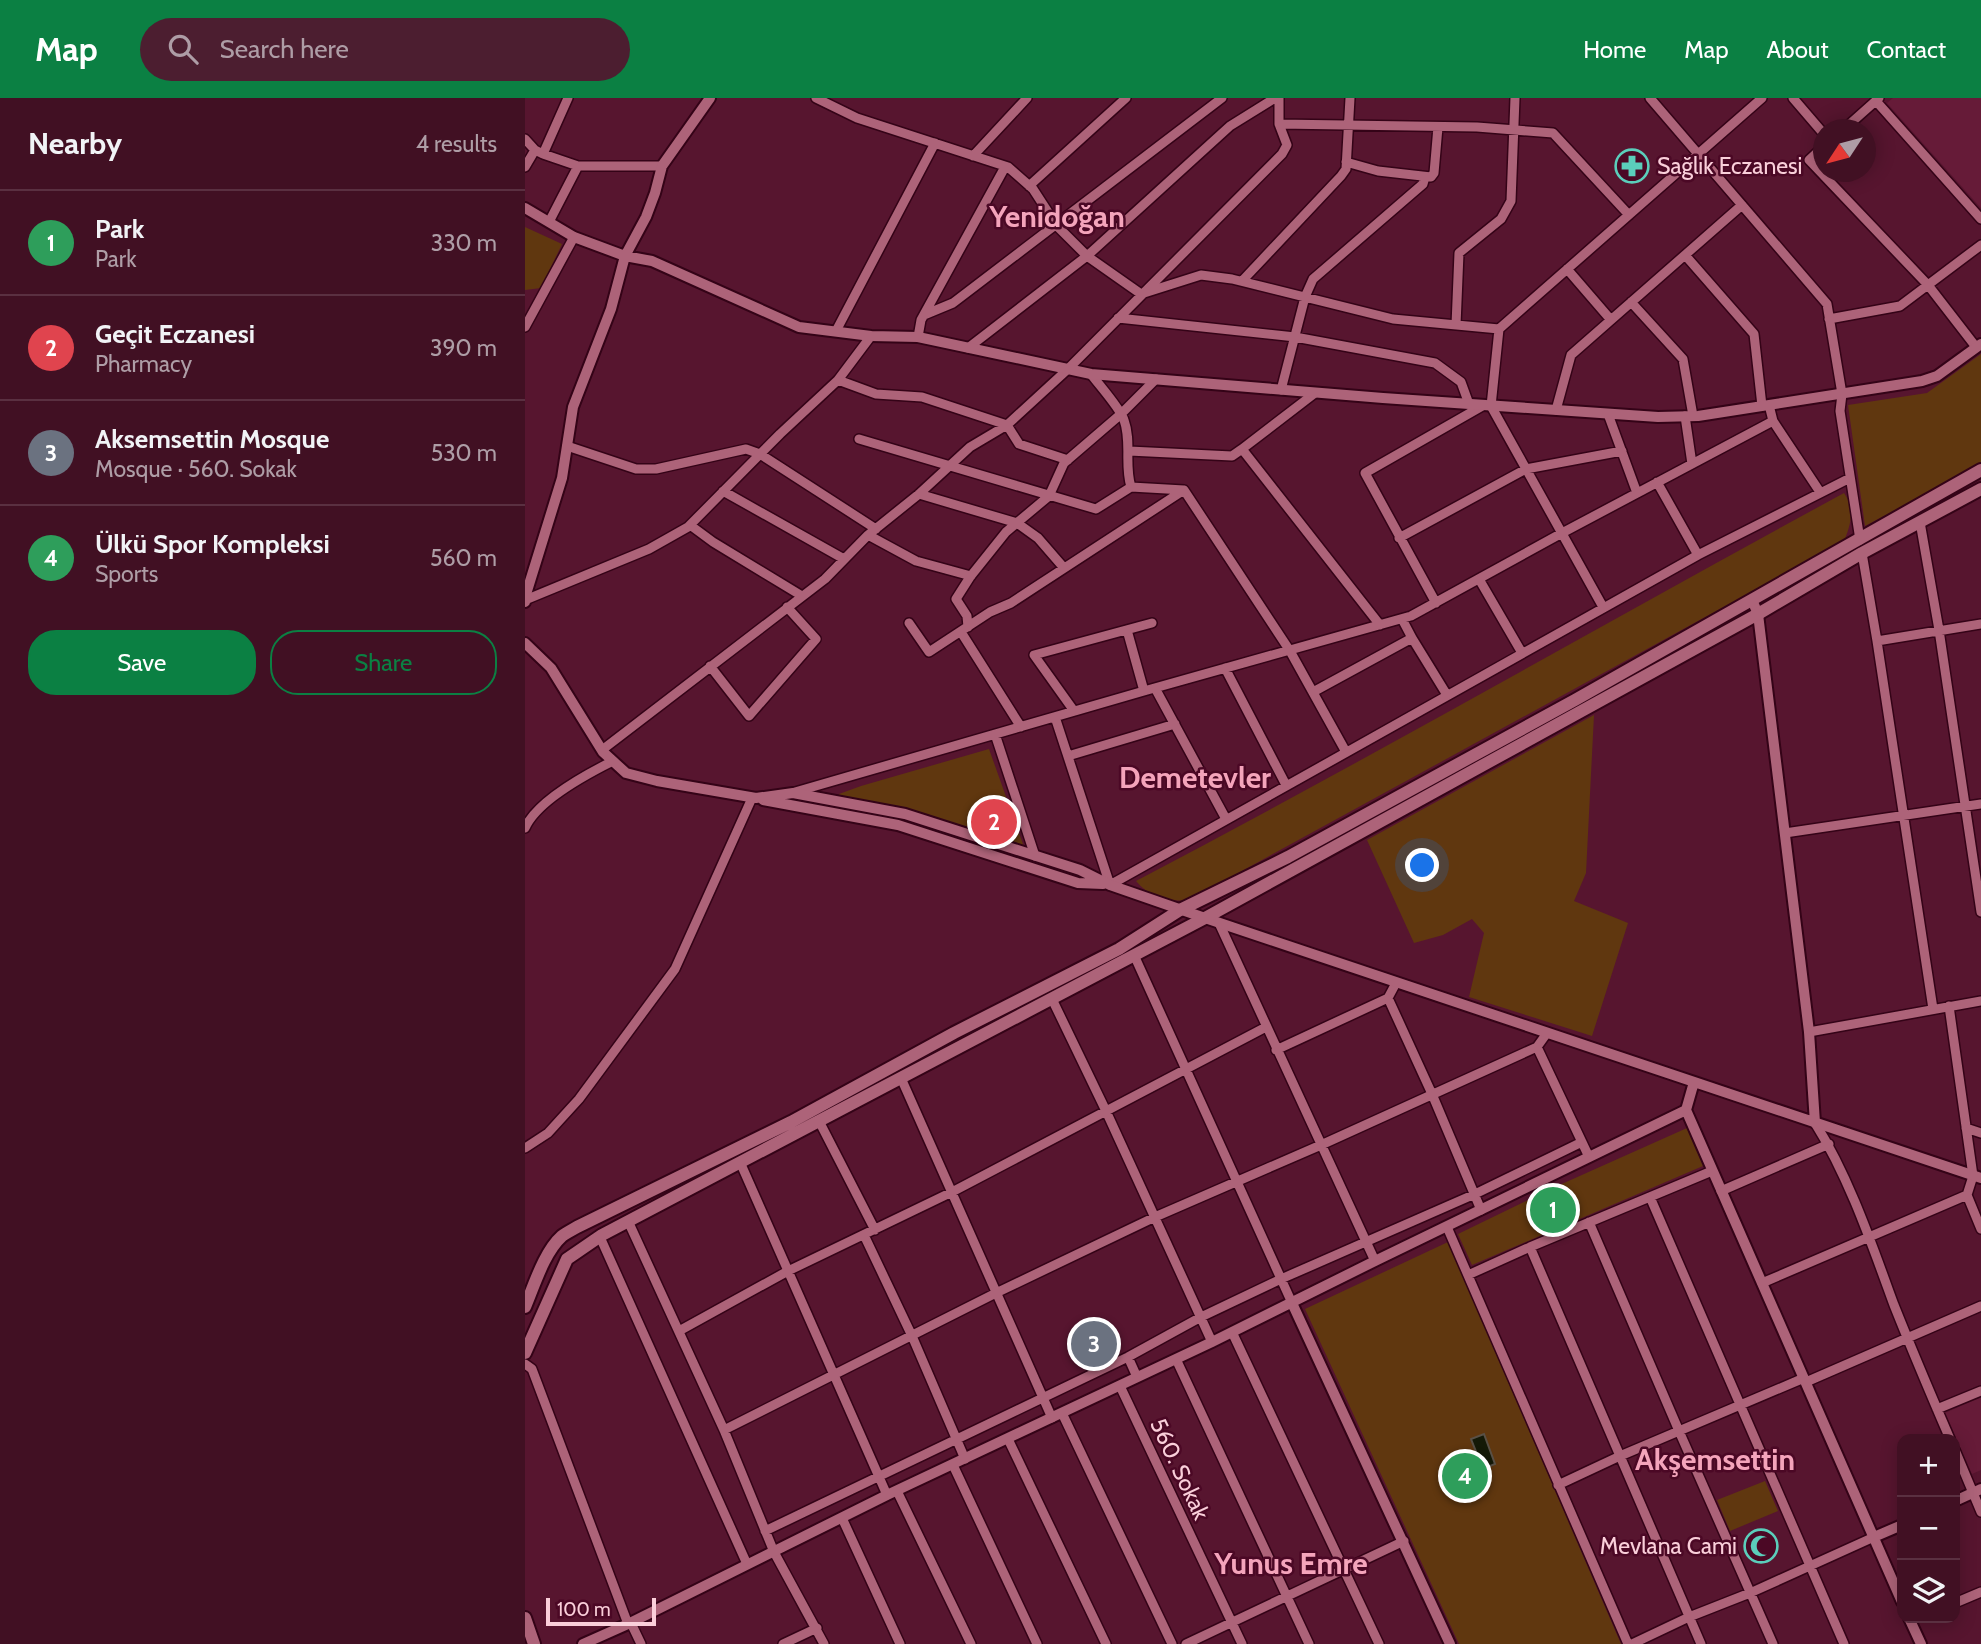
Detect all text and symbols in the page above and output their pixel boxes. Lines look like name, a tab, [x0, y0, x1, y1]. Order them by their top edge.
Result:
search box	[140, 18, 630, 81]
text: Map	[35, 29, 98, 69]
icon: search	[164, 30, 202, 68]
text: Search here	[220, 33, 349, 65]
text: Home	[1583, 35, 1646, 64]
text: Map	[1684, 35, 1729, 64]
text: About	[1767, 35, 1829, 64]
text: Contact	[1867, 35, 1946, 64]
north arrow	[1813, 119, 1876, 182]
text: Nearby	[28, 125, 122, 162]
text: 4 results	[416, 130, 497, 158]
pharmacy icon: Sağlık Eczanesi	[1613, 147, 1651, 185]
place label: Sağlık Eczanesi	[1657, 152, 1802, 180]
district label: Yenidoğan	[988, 198, 1125, 235]
text: Park	[95, 213, 144, 245]
text: 1	[47, 229, 55, 257]
text: 330 m	[431, 229, 497, 257]
text: Park	[95, 245, 136, 273]
text: Geçit Eczanesi	[95, 318, 255, 350]
text: 2	[45, 334, 57, 362]
text: 390 m	[430, 334, 497, 362]
text: Pharmacy	[95, 350, 192, 378]
text: Aksemsettin Mosque	[95, 423, 329, 455]
text: 3	[45, 439, 57, 467]
text: 530 m	[431, 439, 497, 467]
text: Mosque · 560. Sokak	[95, 455, 297, 483]
text: Ülkü Spor Kompleksi	[95, 528, 330, 560]
text: 4	[44, 544, 58, 572]
text: 560 m	[430, 544, 497, 572]
text: Sports	[95, 560, 158, 588]
button: Save	[28, 630, 256, 695]
button: Share	[270, 630, 497, 695]
district label: Demetevler	[1119, 759, 1271, 796]
pin: 2	[971, 796, 1017, 848]
your location	[1405, 848, 1439, 882]
pin: 1	[1530, 1184, 1576, 1236]
pin: 3	[1071, 1318, 1117, 1370]
street label: 560. Sokak	[1144, 1414, 1216, 1525]
map controls	[1897, 1434, 1960, 1623]
button: +	[1897, 1434, 1960, 1497]
district label: Akşemsettin	[1635, 1441, 1795, 1478]
pin: 4	[1442, 1450, 1488, 1502]
button: −	[1897, 1497, 1960, 1560]
mosque icon: Mevlana Cami	[1742, 1527, 1780, 1565]
place label: Mevlana Cami	[1600, 1532, 1737, 1560]
district label: Yunus Emre	[1213, 1545, 1368, 1582]
button: layers	[1897, 1560, 1960, 1623]
scale bar	[546, 1595, 656, 1627]
text: 100 m	[557, 1598, 611, 1621]

